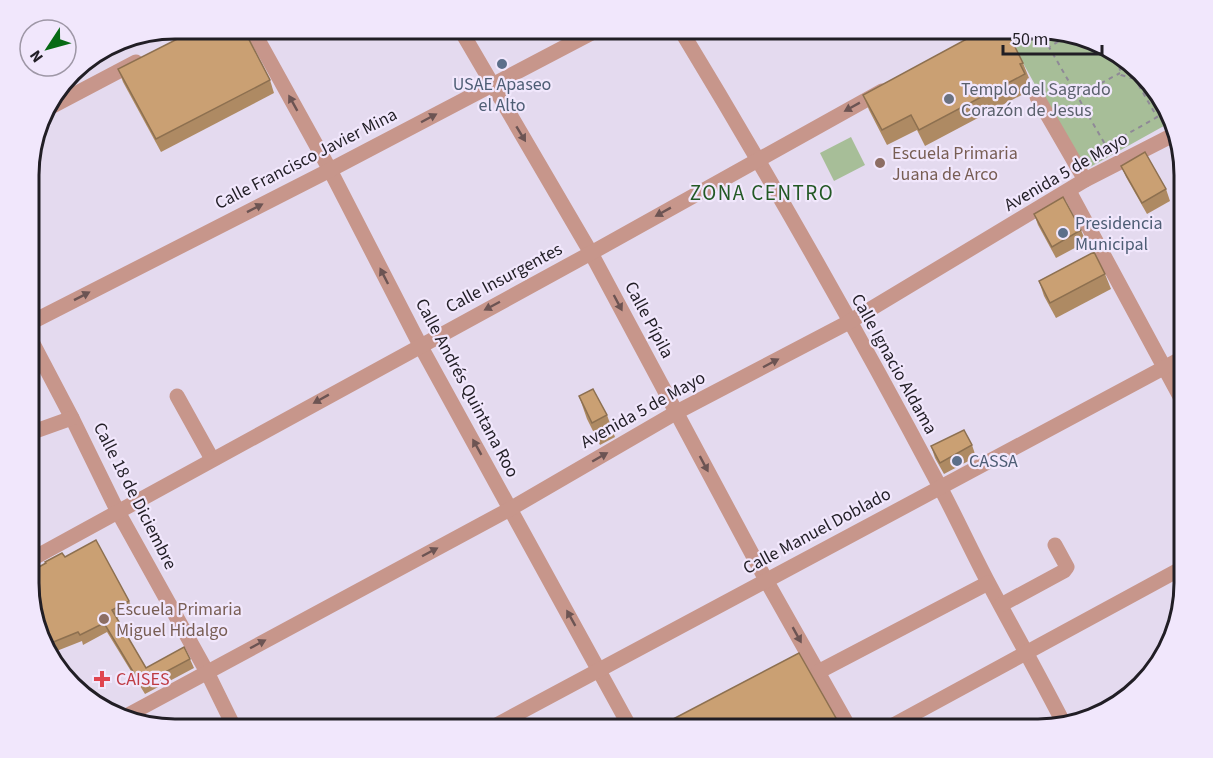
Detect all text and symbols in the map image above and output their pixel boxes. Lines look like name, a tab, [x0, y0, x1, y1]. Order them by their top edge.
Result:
north arrow	[18, 18, 78, 78]
scale bar	[1003, 18, 1102, 56]
text: 50 m	[1012, 27, 1048, 52]
text: N	[25, 45, 49, 67]
marker: USAE Apaseo el Alto	[495, 57, 509, 71]
place label: USAE Apaseo el Alto	[453, 72, 551, 118]
place label: Templo del Sagrado Corazón de Jesus	[961, 77, 1111, 123]
marker: Templo del Sagrado Corazón de Jesus	[942, 92, 956, 106]
one-way arrow	[288, 95, 298, 112]
street label: Calle Francisco Javier Mina	[211, 102, 401, 216]
one-way arrow	[843, 102, 860, 112]
one-way arrow	[420, 113, 437, 123]
one-way arrow	[515, 126, 526, 142]
street label: Avenida 5 de Mayo	[999, 126, 1133, 218]
place label: Escuela Primaria Juana de Arco	[892, 141, 1018, 187]
marker: Escuela Primaria Juana de Arco	[873, 156, 887, 170]
district label: ZONA CENTRO	[690, 178, 834, 208]
one-way arrow	[247, 203, 264, 212]
one-way arrow	[654, 207, 671, 217]
place label: Presidencia Municipal	[1075, 211, 1163, 257]
marker: Presidencia Municipal	[1056, 226, 1070, 240]
street label: Calle Insurgentes	[441, 237, 567, 319]
one-way arrow	[380, 267, 389, 284]
street label: Calle Pípila	[618, 277, 680, 363]
street label: Calle Ignacio Aldama	[845, 289, 943, 439]
one-way arrow	[73, 292, 90, 301]
street label: Calle Andrés Quintana Roo	[409, 294, 525, 482]
one-way arrow	[613, 295, 623, 312]
one-way arrow	[483, 301, 500, 311]
one-way arrow	[763, 358, 780, 368]
street label: Avenida 5 de Mayo	[576, 365, 710, 455]
one-way arrow	[312, 394, 329, 404]
street label: Calle 18 de Diciembre	[87, 418, 183, 574]
one-way arrow	[472, 439, 482, 456]
place label: CASSA	[969, 449, 1018, 474]
one-way arrow	[592, 451, 608, 462]
marker: CASSA	[950, 454, 964, 468]
one-way arrow	[699, 456, 709, 473]
street label: Calle Manuel Doblado	[739, 481, 895, 581]
one-way arrow	[422, 547, 439, 557]
place label: Escuela Primaria Miguel Hidalgo	[116, 597, 242, 643]
one-way arrow	[565, 610, 576, 626]
marker: Escuela Primaria Miguel Hidalgo	[97, 612, 111, 626]
one-way arrow	[792, 627, 802, 644]
one-way arrow	[250, 639, 267, 649]
place label: CAISES	[116, 667, 170, 692]
marker: CAISES	[93, 670, 111, 688]

